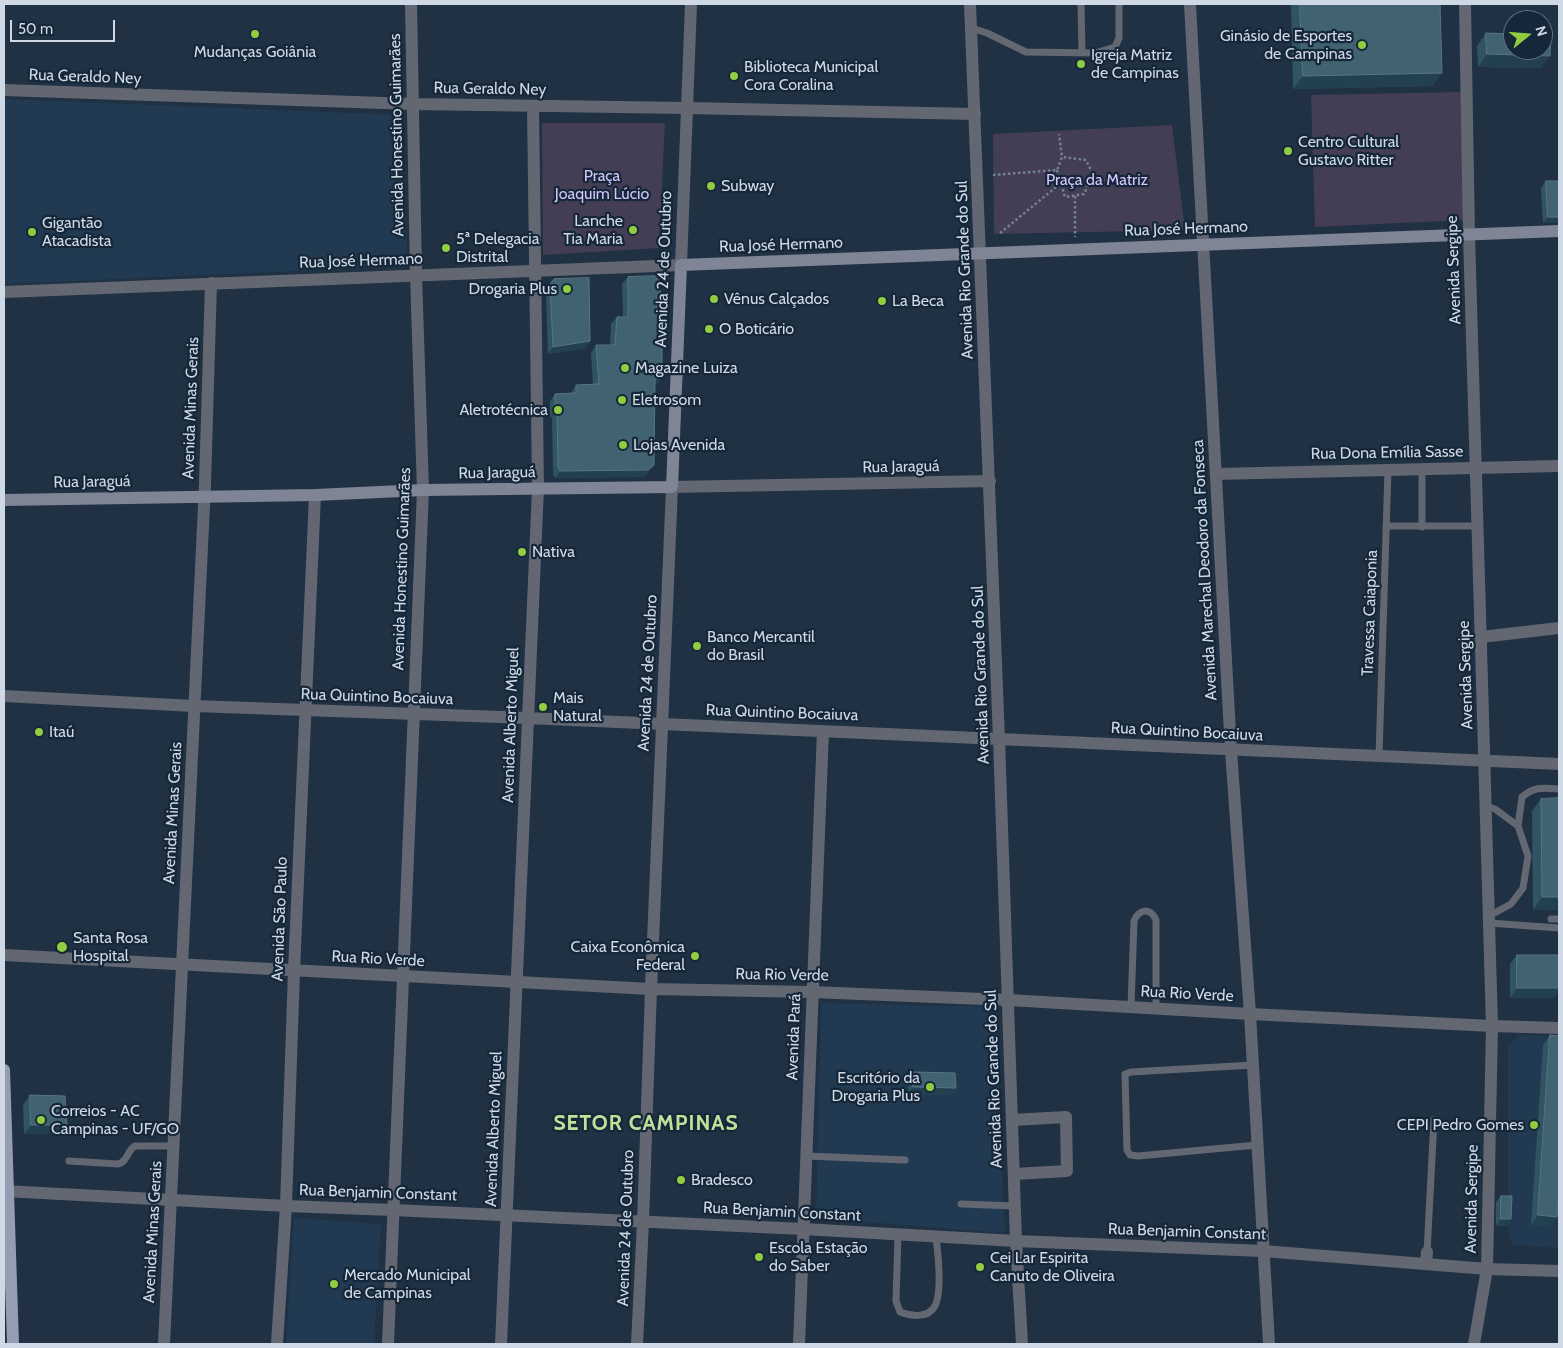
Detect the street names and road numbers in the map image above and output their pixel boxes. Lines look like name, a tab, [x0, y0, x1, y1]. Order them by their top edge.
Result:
street label: Avenida Honestino Guimarães	[386, 33, 408, 237]
street label: Rua Geraldo Ney	[28, 65, 142, 89]
street label: Rua Geraldo Ney	[433, 78, 547, 100]
street label: Avenida Rio Grande do Sul	[952, 180, 978, 360]
street label: Avenida 24 de Outubro	[652, 190, 676, 348]
street label: Avenida Sergipe	[1443, 215, 1465, 325]
street label: Rua José Hermano	[1124, 217, 1248, 241]
street label: Rua José Hermano	[719, 233, 843, 257]
street label: Rua José Hermano	[299, 249, 423, 273]
street label: Avenida Minas Gerais	[179, 337, 203, 479]
street label: Avenida Marechal Deodoro da Fonseca	[1189, 439, 1221, 701]
street label: Rua Dona Emília Sasse	[1310, 442, 1464, 464]
street label: Rua Jaraguá	[862, 457, 940, 477]
street label: Rua Jaraguá	[458, 463, 536, 483]
street label: Avenida Honestino Guimarães	[389, 467, 415, 671]
street label: Rua Jaraguá	[53, 472, 131, 492]
street label: Travessa Caiaponia	[1358, 550, 1382, 676]
street label: Avenida Rio Grande do Sul	[968, 585, 994, 765]
street label: Avenida 24 de Outubro	[634, 594, 662, 752]
street label: Avenida Sergipe	[1455, 620, 1477, 730]
street label: Avenida Alberto Miguel	[499, 647, 523, 803]
street label: Rua Quintino Bocaiuva	[300, 685, 454, 709]
street label: Rua Quintino Bocaiuva	[705, 701, 859, 725]
street label: Rua Quintino Bocaiuva	[1110, 718, 1264, 746]
street label: Avenida Minas Gerais	[160, 741, 186, 885]
street label: Avenida São Paulo	[268, 856, 292, 982]
street label: Rua Rio Verde	[331, 947, 425, 971]
street label: Rua Rio Verde	[735, 965, 829, 985]
street label: Rua Rio Verde	[1140, 982, 1234, 1006]
street label: Avenida Rio Grande do Sul	[981, 989, 1007, 1169]
street label: Avenida Pará	[783, 993, 805, 1081]
street label: Avenida Alberto Miguel	[482, 1051, 506, 1207]
street label: Avenida Sergipe	[1461, 1144, 1483, 1254]
street label: Avenida 24 de Outubro	[614, 1149, 638, 1307]
street label: Avenida Minas Gerais	[140, 1160, 166, 1304]
street label: Rua Benjamin Constant	[299, 1181, 457, 1205]
street label: Rua Benjamin Constant	[703, 1198, 861, 1226]
street label: Rua Benjamin Constant	[1108, 1220, 1266, 1244]

